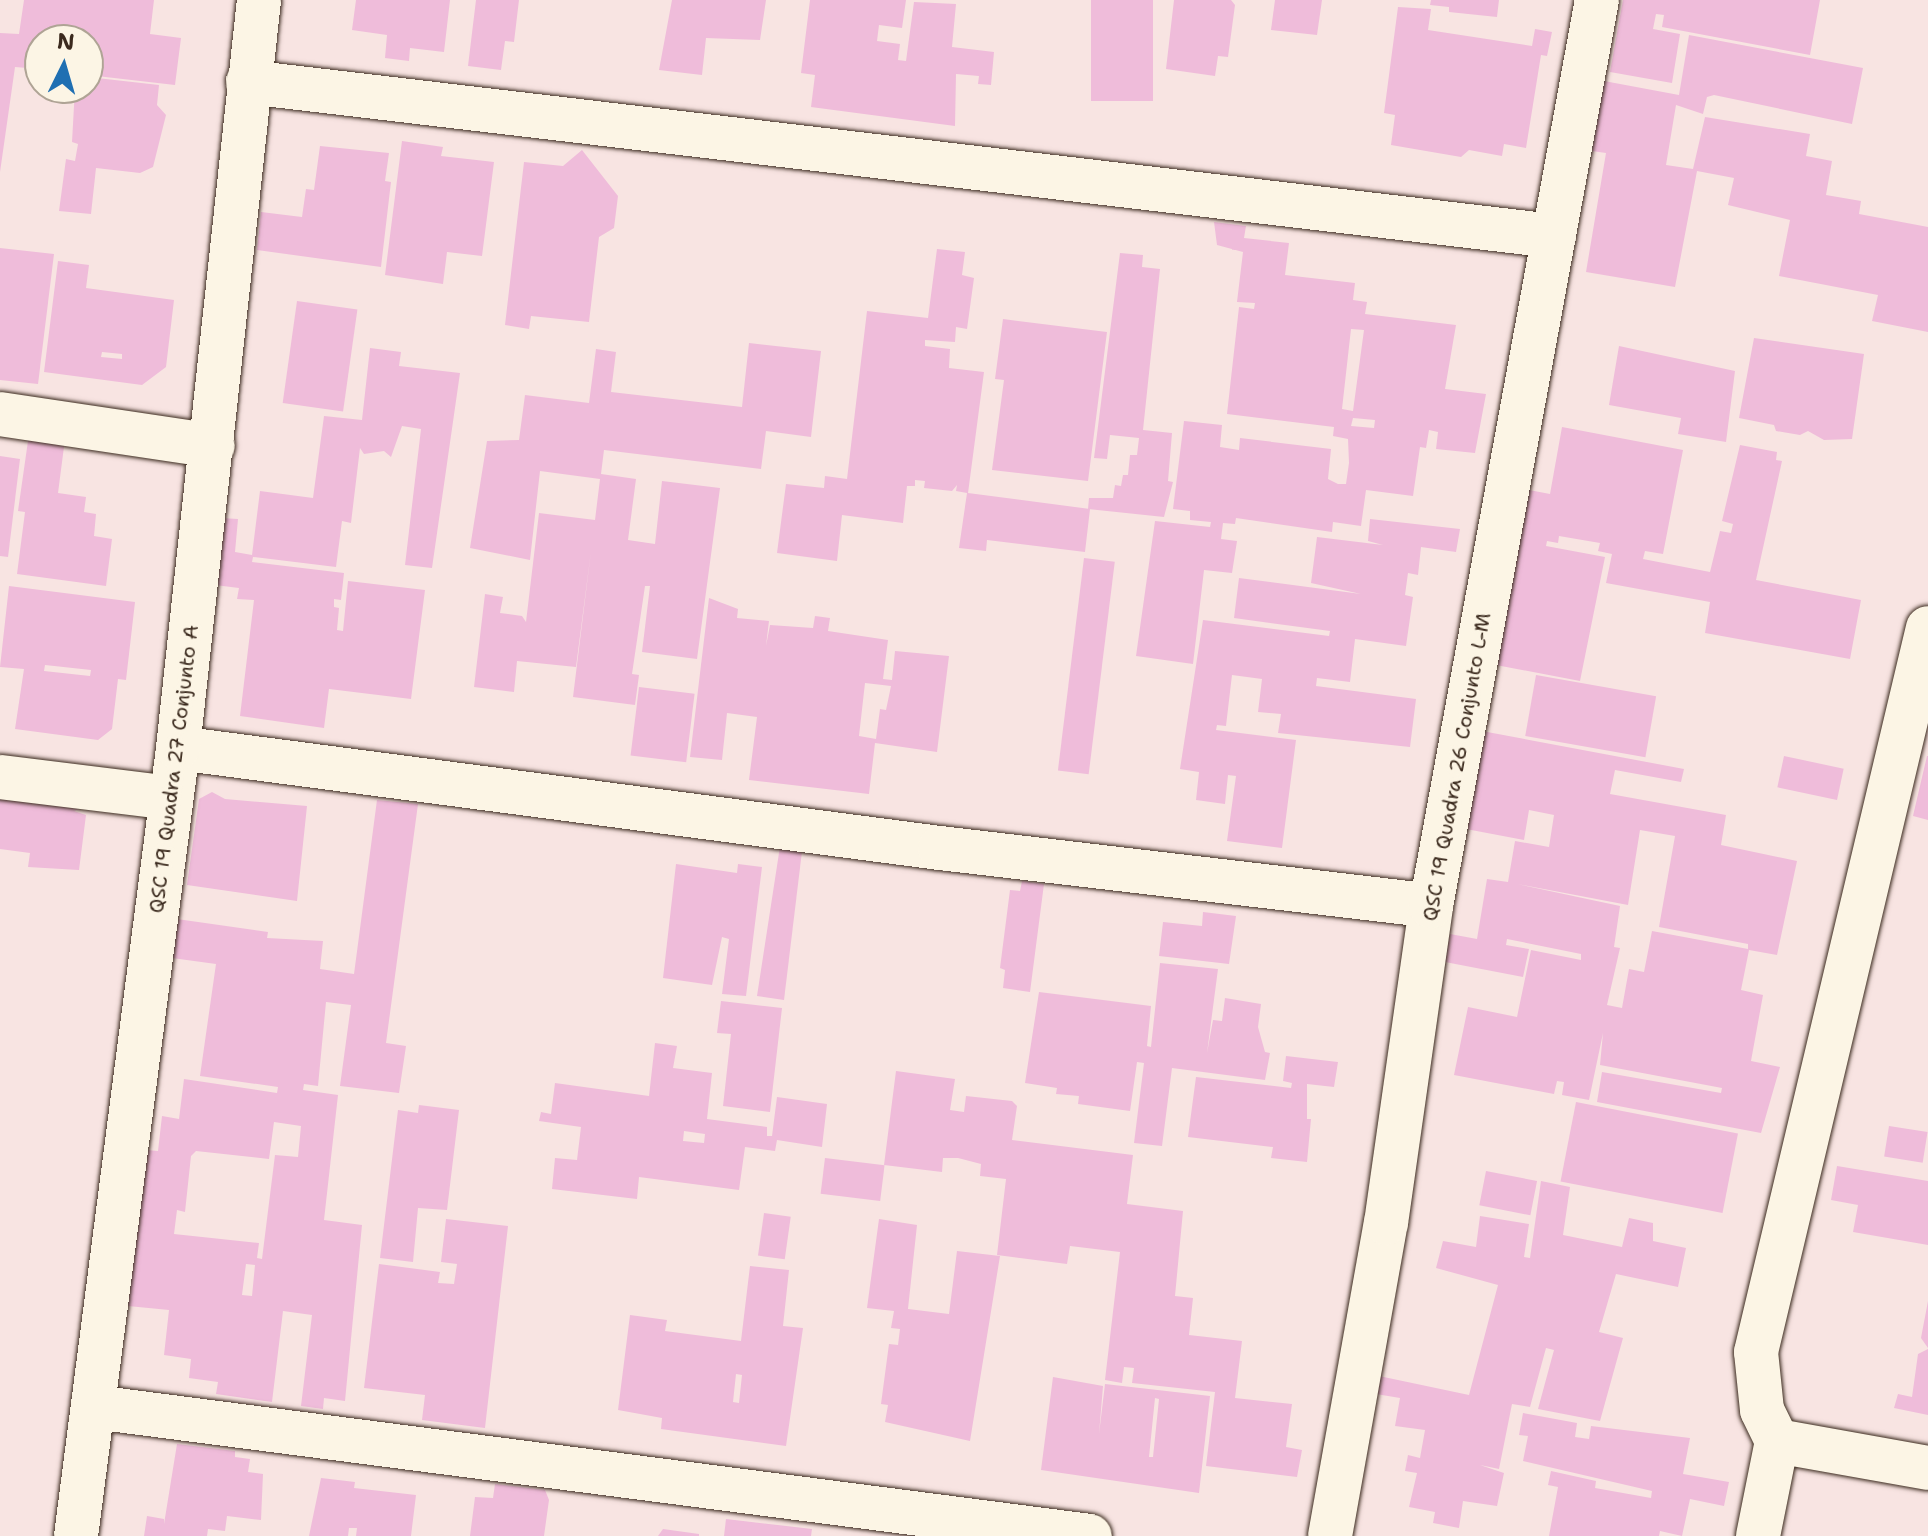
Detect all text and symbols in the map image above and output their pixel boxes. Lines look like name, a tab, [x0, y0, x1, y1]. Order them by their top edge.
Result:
north arrow	[24, 24, 104, 104]
text: N	[56, 26, 76, 57]
street label: QSC 19 Quadra 26 Conjunto L-M	[1418, 611, 1496, 923]
street label: QSC 19 Quadra 27 Conjunto A	[144, 623, 204, 915]

